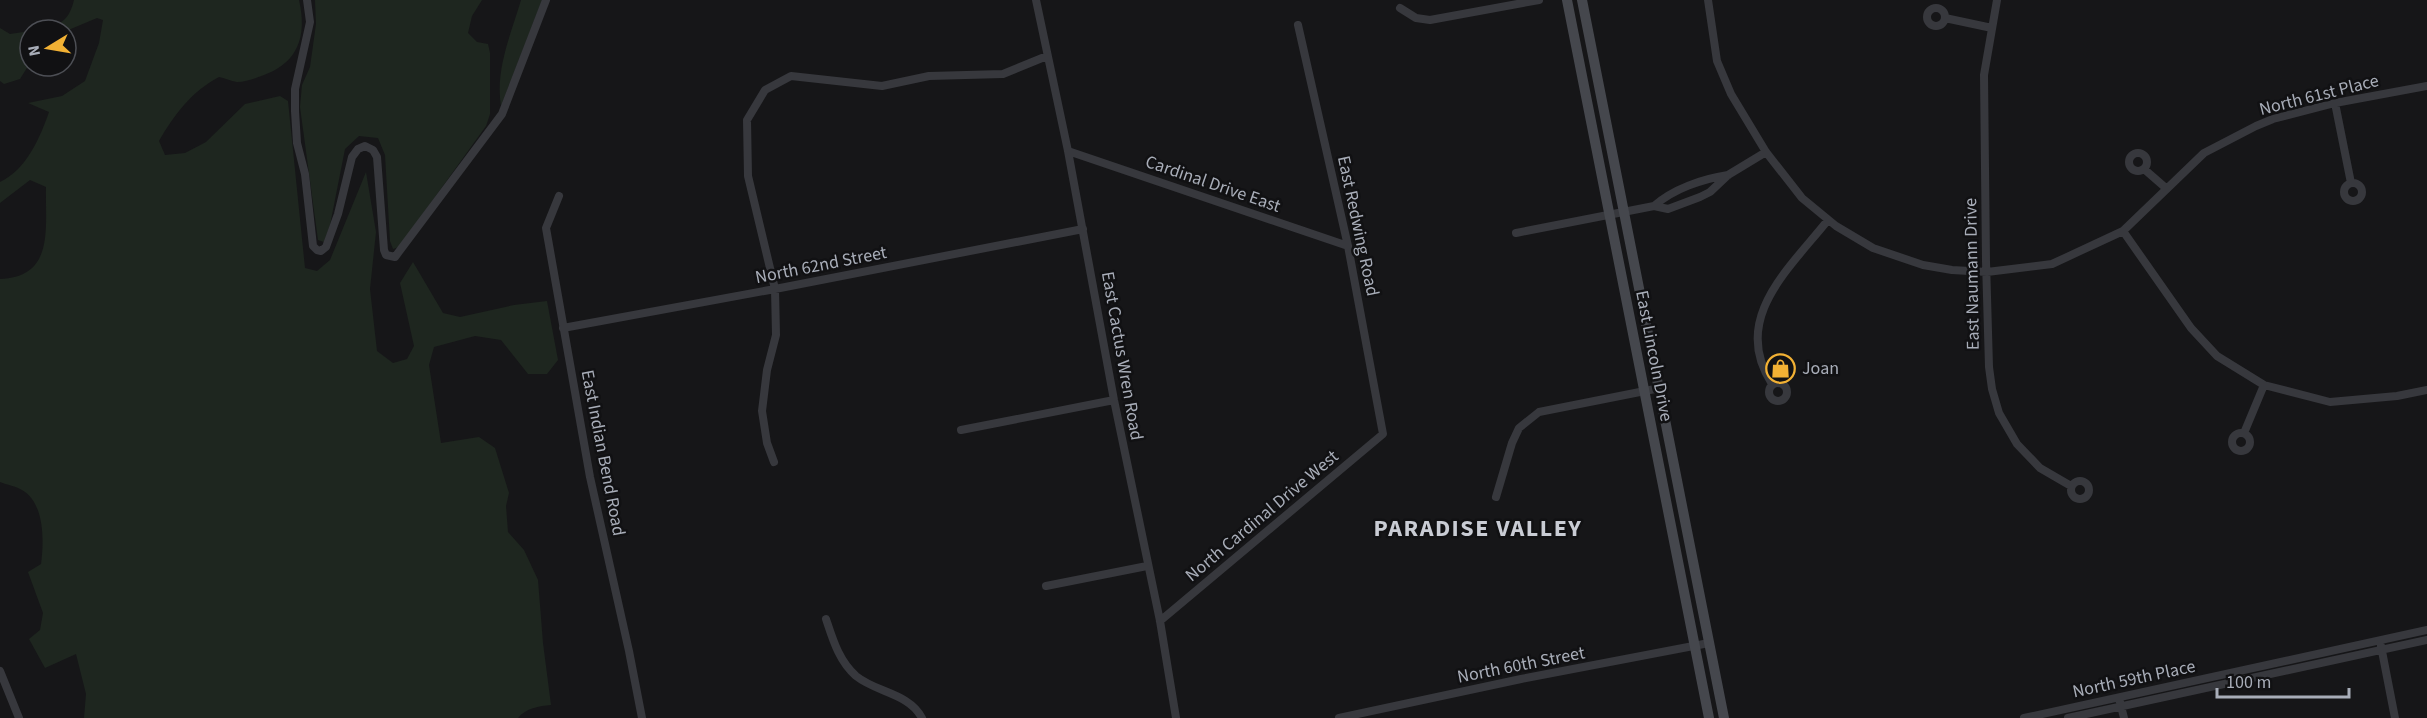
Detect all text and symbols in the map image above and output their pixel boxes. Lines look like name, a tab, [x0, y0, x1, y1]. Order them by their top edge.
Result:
north arrow	[18, 18, 78, 78]
text: N	[22, 43, 46, 58]
street label: North 61st Place	[2257, 68, 2382, 122]
street label: Cardinal Drive East	[1142, 149, 1284, 219]
street label: East Redwing Road	[1331, 153, 1385, 299]
street label: East Naumann Drive	[1958, 198, 1986, 350]
street label: North 62nd Street	[753, 240, 889, 290]
street label: East Cactus Wren Road	[1095, 270, 1149, 442]
street label: East Lincoln Drive	[1629, 288, 1679, 424]
shop icon: Joan	[1765, 352, 1797, 384]
place label: Joan	[1802, 356, 1839, 381]
street label: East Indian Bend Road	[575, 368, 631, 538]
street label: North Cardinal Drive West	[1180, 444, 1344, 588]
district label: PARADISE VALLEY	[1374, 511, 1582, 546]
street label: North 60th Street	[1455, 640, 1587, 690]
street label: North 59th Place	[2070, 654, 2198, 704]
scale bar	[2217, 661, 2349, 699]
text: 100 m	[2226, 670, 2271, 695]

